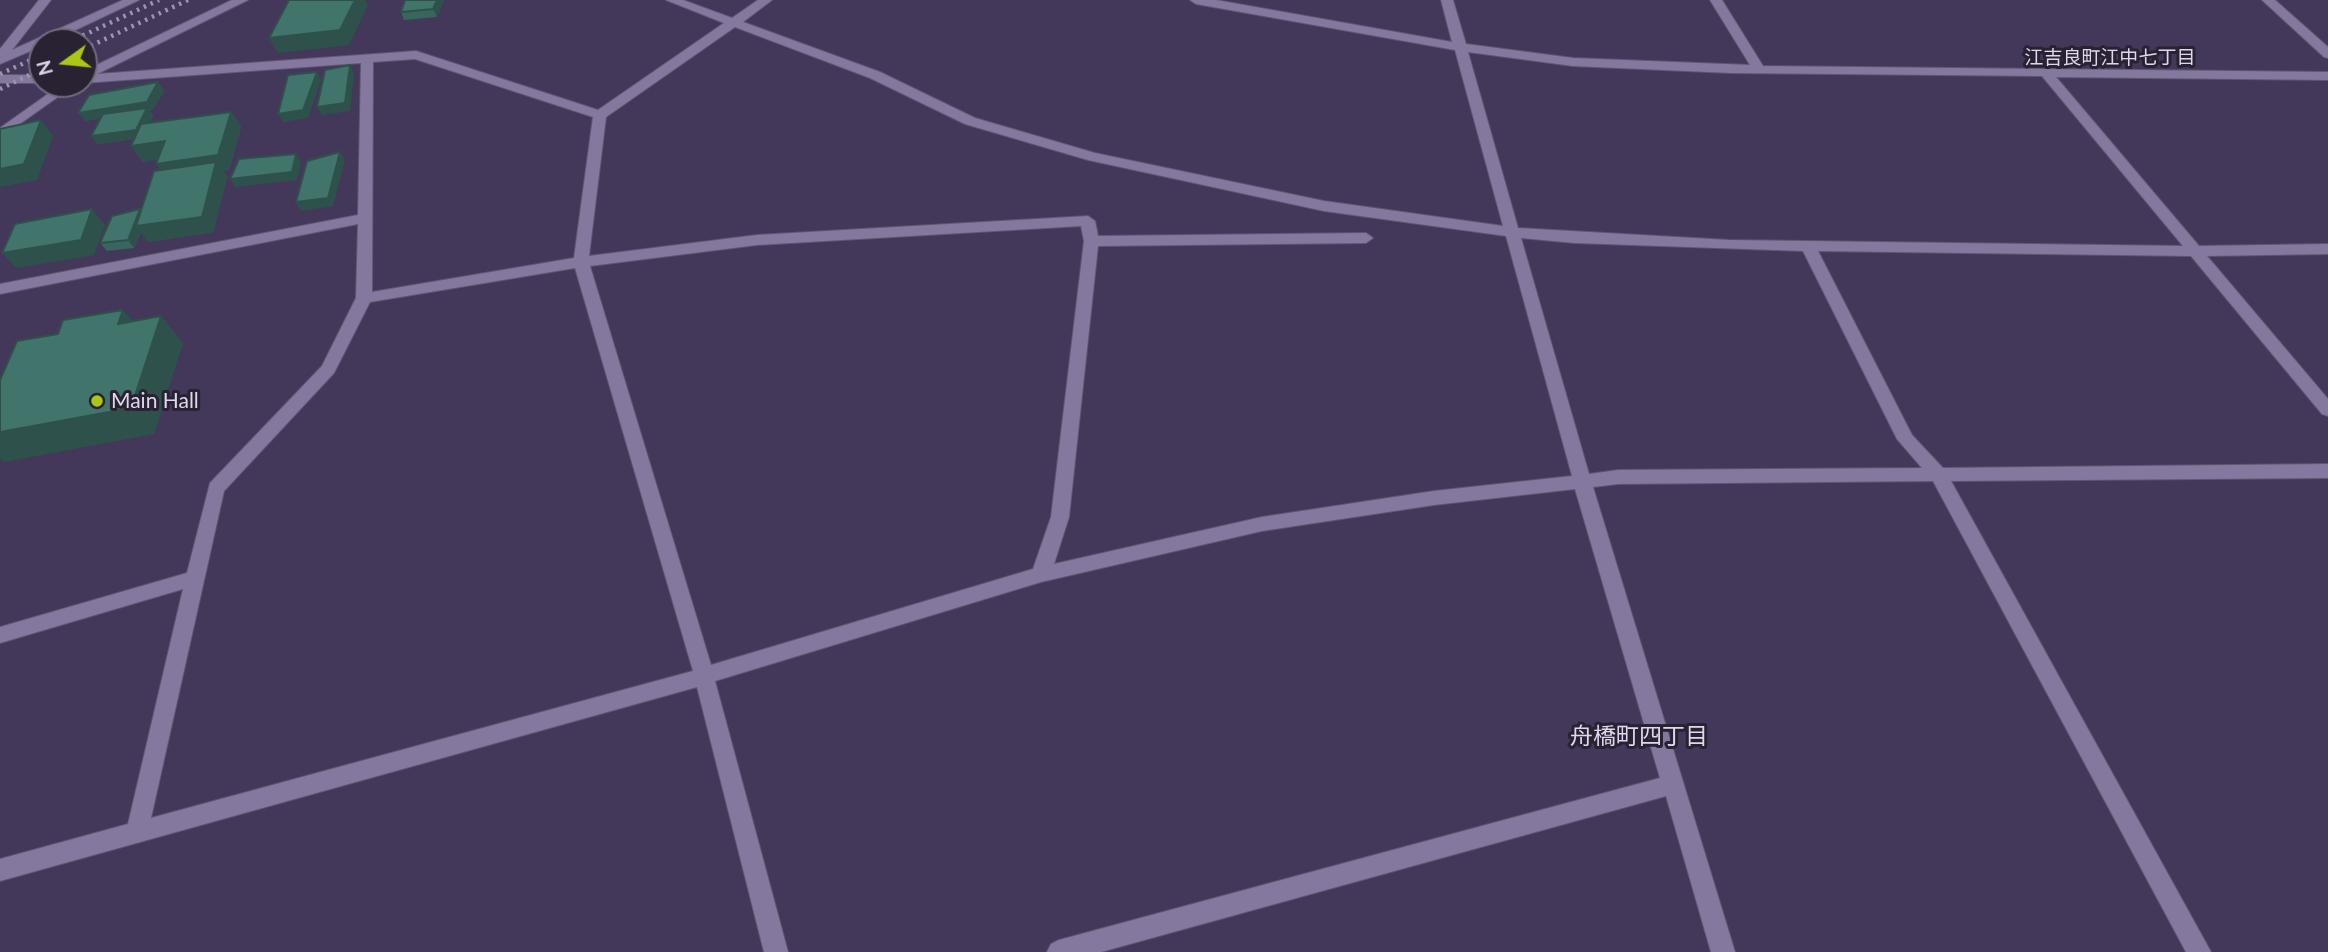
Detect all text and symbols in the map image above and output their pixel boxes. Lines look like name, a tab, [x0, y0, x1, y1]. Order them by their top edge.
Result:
north arrow	[28, 28, 98, 98]
district label: 江吉良町江中七丁目	[2025, 47, 2195, 69]
text: N	[31, 58, 57, 78]
place label: Main Hall	[111, 388, 199, 414]
marker: Main Hall	[89, 393, 105, 409]
district label: 舟橋町四丁目	[1570, 723, 1708, 751]

